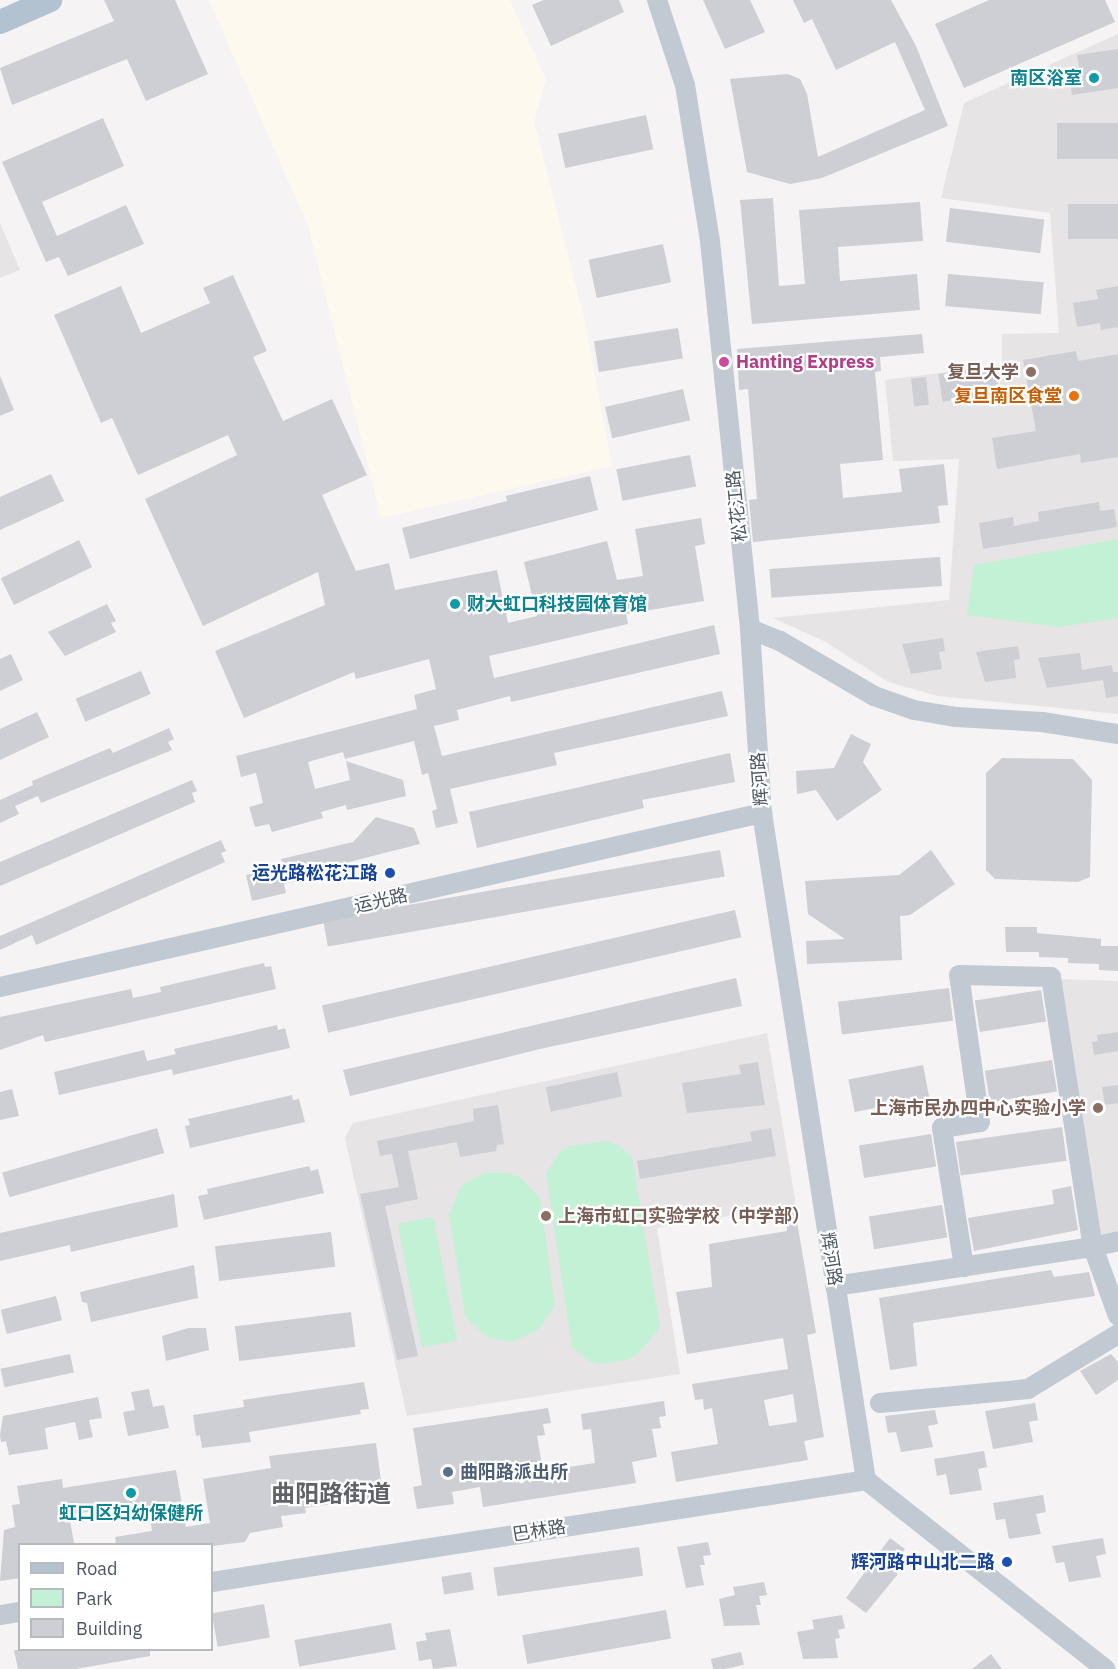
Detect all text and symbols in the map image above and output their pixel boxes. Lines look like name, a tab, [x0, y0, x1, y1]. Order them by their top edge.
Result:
place label: 南区浴室	[1010, 67, 1082, 89]
marker: 南区浴室	[1087, 71, 1101, 85]
place label: Hanting Express	[736, 351, 874, 373]
marker: Hanting Express	[717, 355, 731, 369]
place label: 复旦大学	[947, 361, 1019, 383]
marker: 复旦大学	[1024, 365, 1038, 379]
place label: 复旦南区食堂	[954, 385, 1062, 407]
marker: 复旦南区食堂	[1067, 389, 1081, 403]
street label: 松花江路	[722, 469, 752, 543]
place label: 财大虹口科技园体育馆	[467, 593, 647, 615]
marker: 财大虹口科技园体育馆	[448, 597, 462, 611]
street label: 辉河路	[747, 751, 773, 807]
place label: 运光路松花江路	[252, 862, 378, 884]
marker: 运光路松花江路	[383, 866, 397, 880]
street label: 运光路	[352, 884, 410, 918]
place label: 上海市民办四中心实验小学	[870, 1097, 1086, 1119]
marker: 上海市民办四中心实验小学	[1091, 1101, 1105, 1115]
place label: 上海市虹口实验学校（中学部）	[558, 1205, 810, 1227]
marker: 上海市虹口实验学校（中学部）	[539, 1209, 553, 1223]
street label: 辉河路	[816, 1231, 846, 1287]
place label: 曲阳路派出所	[460, 1461, 568, 1483]
marker: 曲阳路派出所	[441, 1465, 455, 1479]
district label: 曲阳路街道	[271, 1480, 391, 1508]
marker: 虹口区妇幼保健所	[124, 1486, 138, 1500]
place label: 虹口区妇幼保健所	[59, 1502, 203, 1524]
street label: 巴林路	[511, 1516, 567, 1546]
legend	[18, 1543, 213, 1651]
place label: 辉河路中山北二路	[851, 1551, 995, 1573]
marker: 辉河路中山北二路	[1000, 1555, 1014, 1569]
text: Road	[76, 1557, 117, 1580]
text: Park	[76, 1587, 112, 1610]
text: Building	[76, 1617, 142, 1640]

